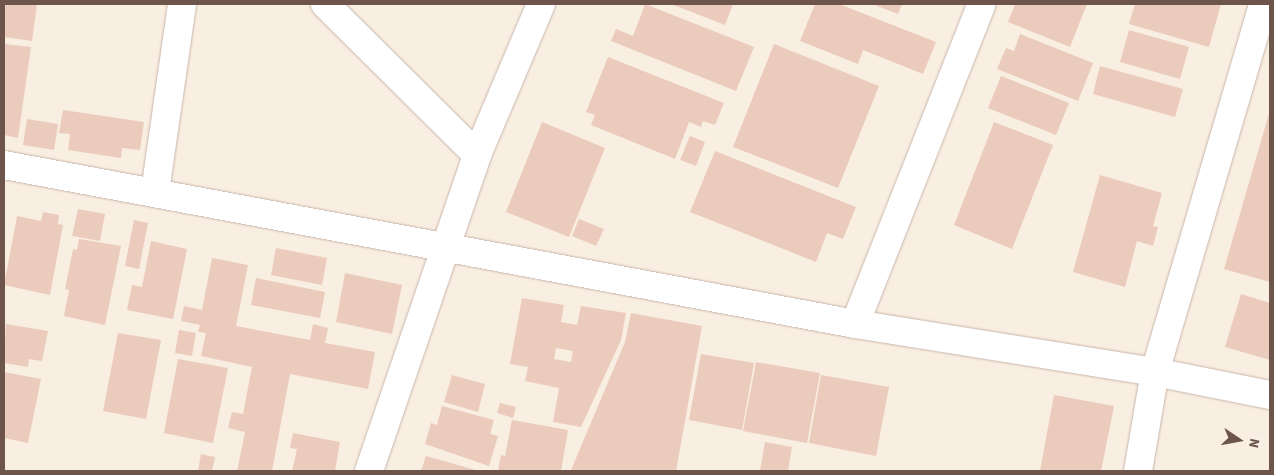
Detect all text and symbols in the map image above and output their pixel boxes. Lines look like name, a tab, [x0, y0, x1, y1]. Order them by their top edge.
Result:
north arrow	[1214, 415, 1264, 465]
text: N	[1243, 436, 1264, 450]

